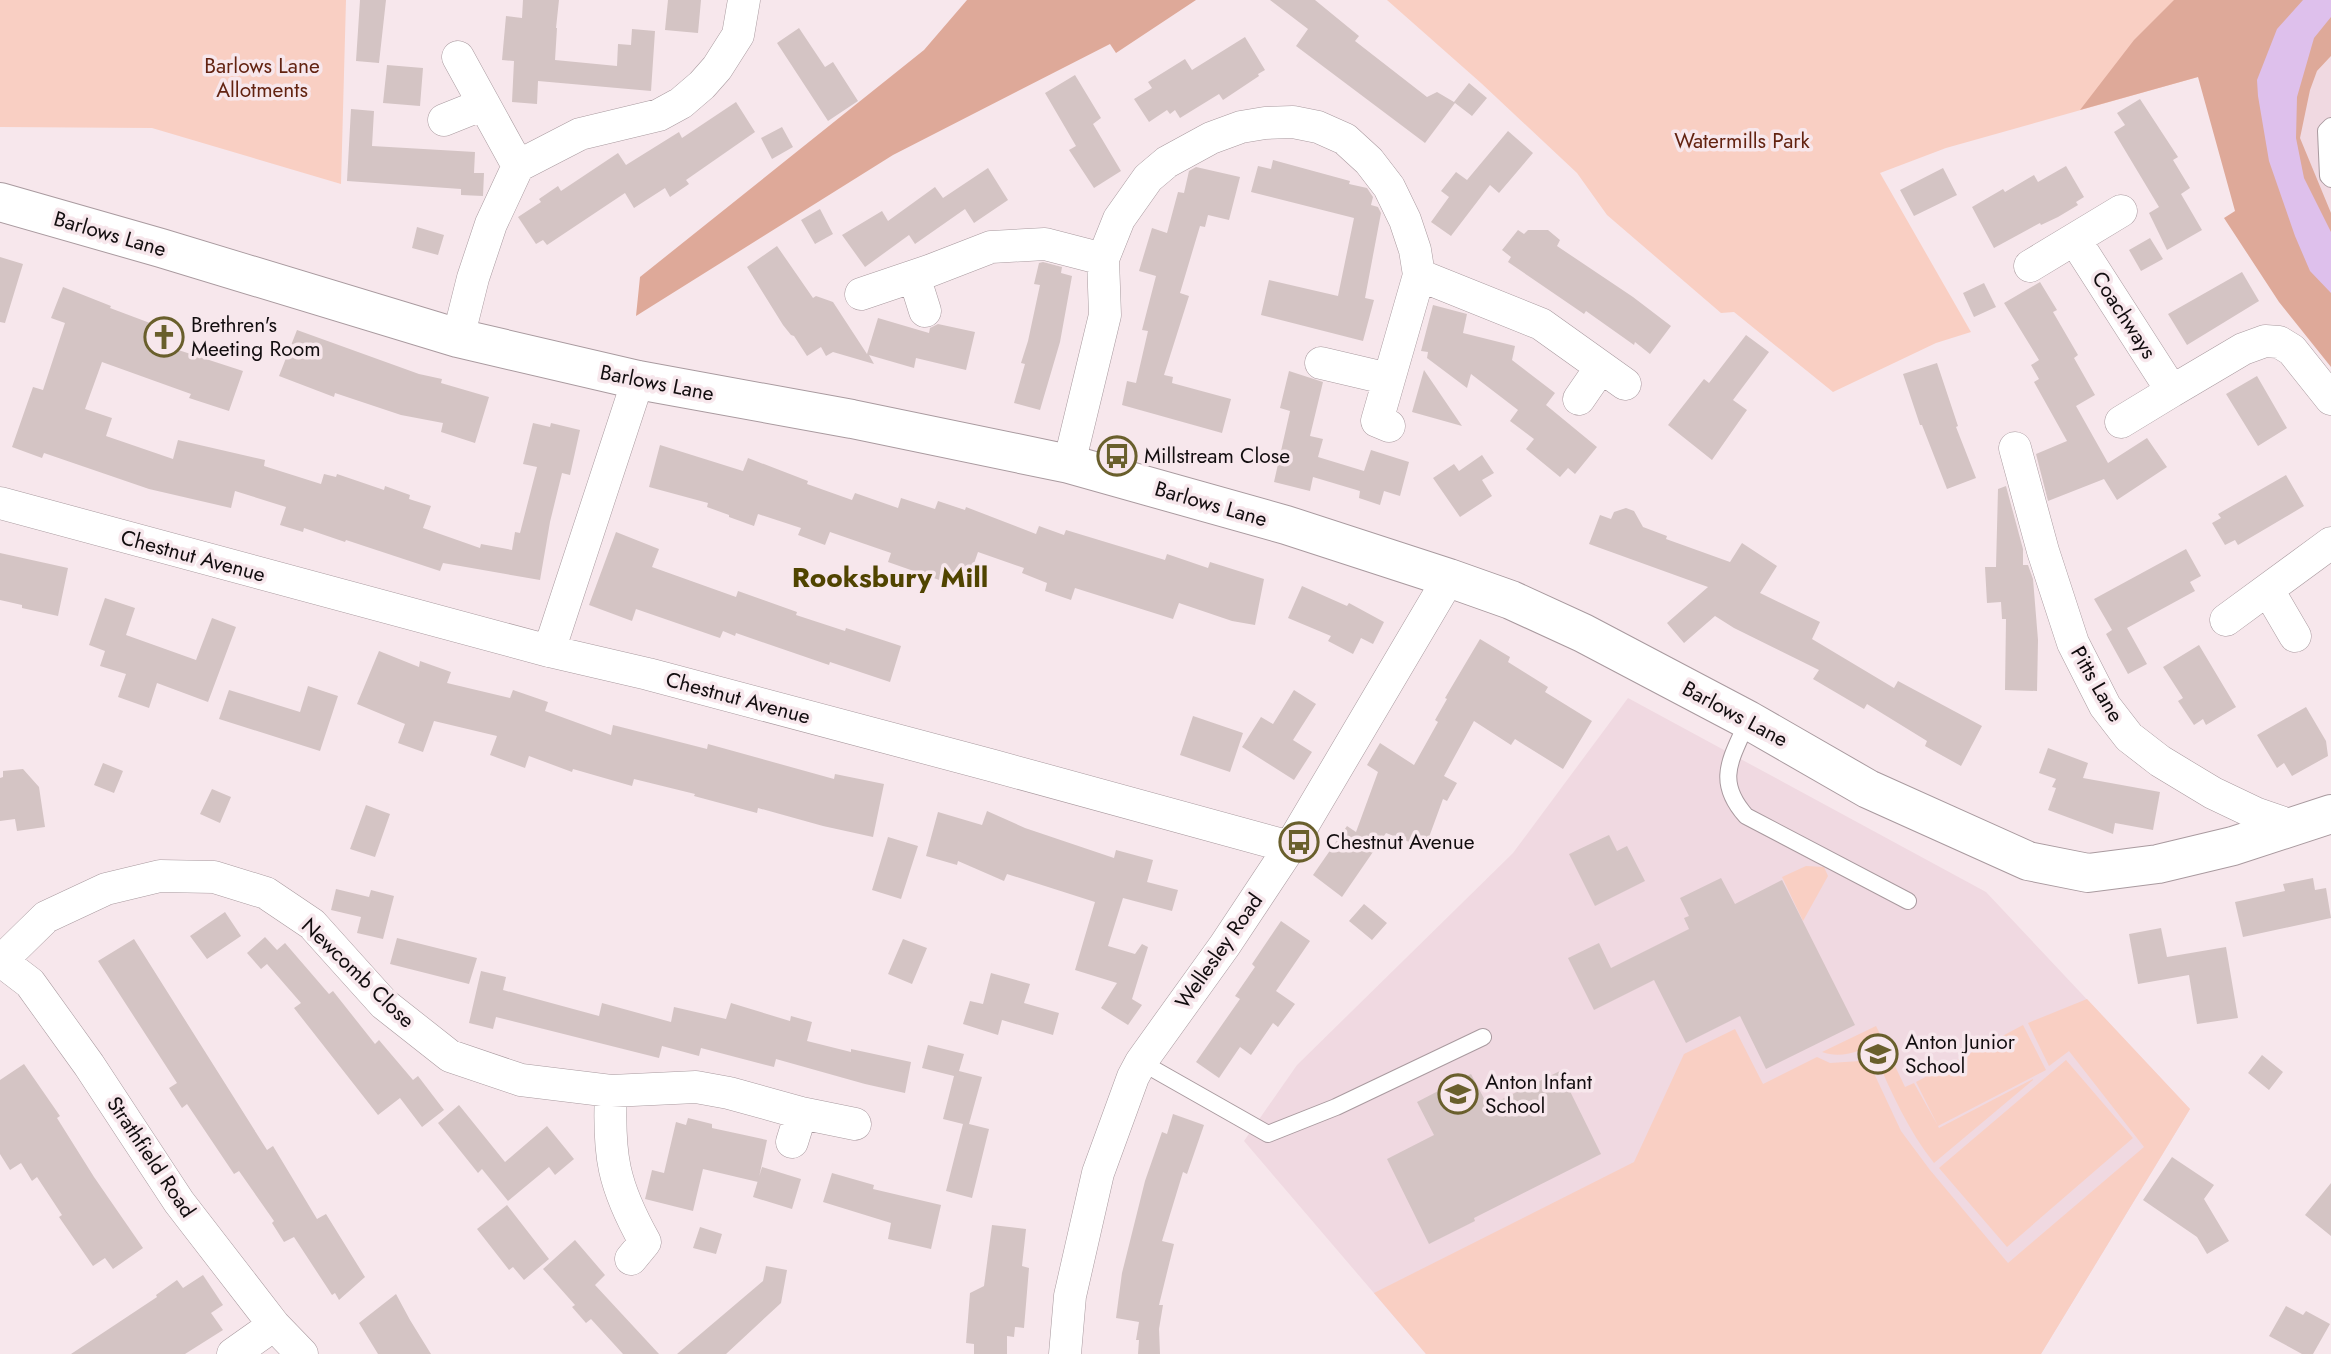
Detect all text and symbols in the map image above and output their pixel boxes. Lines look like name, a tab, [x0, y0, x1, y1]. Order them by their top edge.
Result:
park label: Barlows Lane Allotments	[204, 51, 320, 105]
park label: Watermills Park	[1674, 126, 1811, 156]
street label: Barlows Lane	[50, 204, 170, 264]
street label: Coachways	[2084, 265, 2164, 365]
place label: Brethren's Meeting Room	[191, 310, 321, 364]
church icon: Brethren's Meeting Room	[143, 316, 185, 358]
street label: Barlows Lane	[597, 357, 717, 409]
bus stop icon: Millstream Close	[1096, 435, 1138, 477]
place label: Millstream Close	[1144, 441, 1290, 471]
street label: Barlows Lane	[1151, 474, 1271, 534]
street label: Chestnut Avenue	[117, 522, 269, 590]
district label: Rooksbury Mill	[792, 557, 988, 598]
street label: Pitts Lane	[2063, 640, 2131, 728]
street label: Chestnut Avenue	[662, 664, 814, 732]
street label: Barlows Lane	[1677, 674, 1793, 754]
bus stop icon: Chestnut Avenue	[1278, 821, 1320, 863]
place label: Chestnut Avenue	[1326, 827, 1475, 857]
street label: Wellesley Road	[1168, 887, 1270, 1015]
street label: Newcomb Close	[295, 911, 421, 1035]
place label: Anton Junior School	[1905, 1027, 2016, 1081]
school or university icon: Anton Junior School	[1857, 1033, 1899, 1075]
place label: Anton Infant School	[1485, 1067, 1592, 1121]
school or university icon: Anton Infant School	[1437, 1073, 1479, 1115]
street label: Strathfield Road	[99, 1090, 203, 1224]

